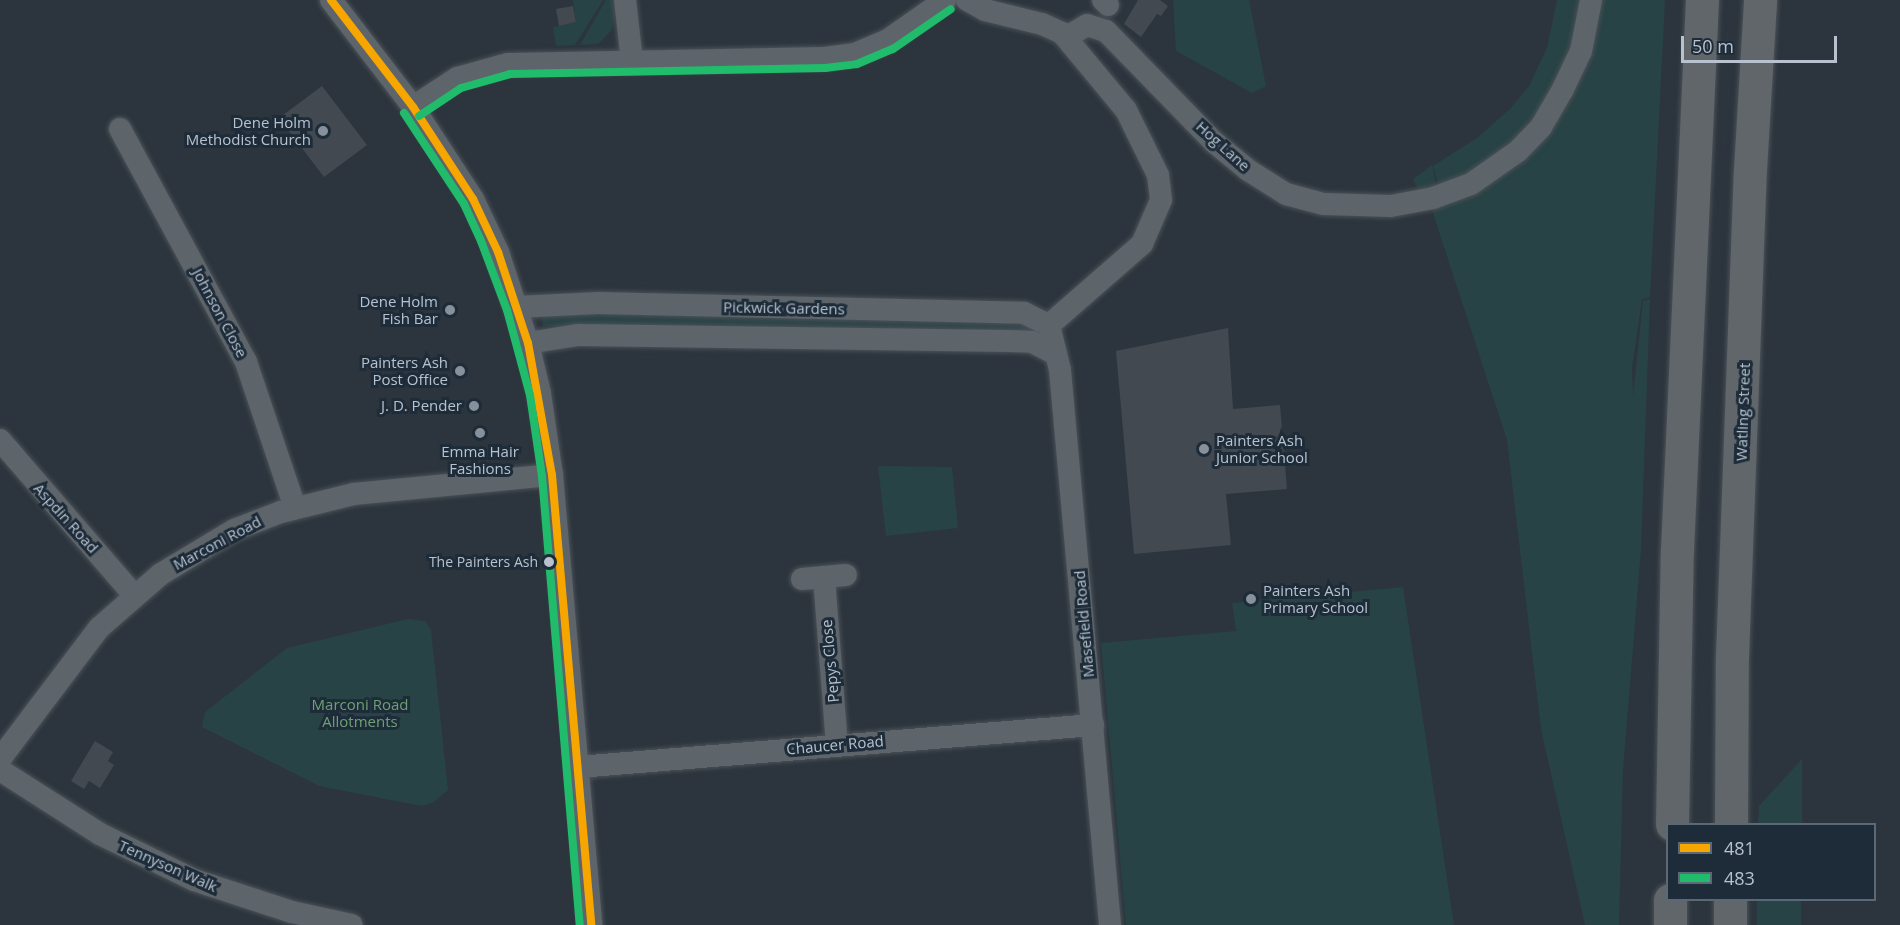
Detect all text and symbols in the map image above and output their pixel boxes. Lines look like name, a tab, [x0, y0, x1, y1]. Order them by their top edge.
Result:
scale bar	[1684, 24, 1840, 62]
text: 50 m	[1692, 34, 1734, 58]
place label: Dene Holm Methodist Church	[186, 113, 311, 148]
street label: Hog Lane	[1192, 117, 1254, 175]
marker: Dene Holm Methodist Church	[316, 124, 330, 138]
street label: Johnson Close	[189, 265, 251, 361]
place label: Dene Holm Fish Bar	[359, 292, 438, 327]
street label: Pickwick Gardens	[723, 298, 845, 318]
marker: Dene Holm Fish Bar	[443, 303, 457, 317]
place label: Painters Ash Post Office	[361, 353, 448, 388]
street label: Watling Street	[1732, 363, 1754, 461]
marker: Painters Ash Post Office	[453, 364, 467, 378]
place label: J. D. Pender	[381, 397, 462, 415]
marker: J. D. Pender	[467, 399, 481, 413]
marker: Emma Hair Fashions	[473, 426, 487, 440]
place label: Painters Ash Junior School	[1216, 431, 1308, 466]
place label: Emma Hair Fashions	[441, 442, 519, 477]
marker: Painters Ash Junior School	[1197, 442, 1211, 456]
street label: Aspdin Road	[30, 479, 102, 557]
street label: Marconi Road	[170, 512, 264, 574]
place label: The Painters Ash	[429, 554, 538, 570]
marker: The Painters Ash	[543, 556, 555, 568]
street label: Masefield Road	[1070, 570, 1098, 678]
place label: Painters Ash Primary School	[1263, 581, 1368, 616]
marker: Painters Ash Primary School	[1244, 592, 1258, 606]
street label: Pepys Close	[817, 619, 843, 703]
park label: Marconi Road Allotments	[312, 695, 408, 730]
street label: Chaucer Road	[786, 732, 884, 758]
legend	[1666, 823, 1876, 901]
street label: Tennyson Walk	[116, 836, 220, 896]
text: 481	[1724, 836, 1755, 860]
text: 483	[1724, 866, 1755, 890]

